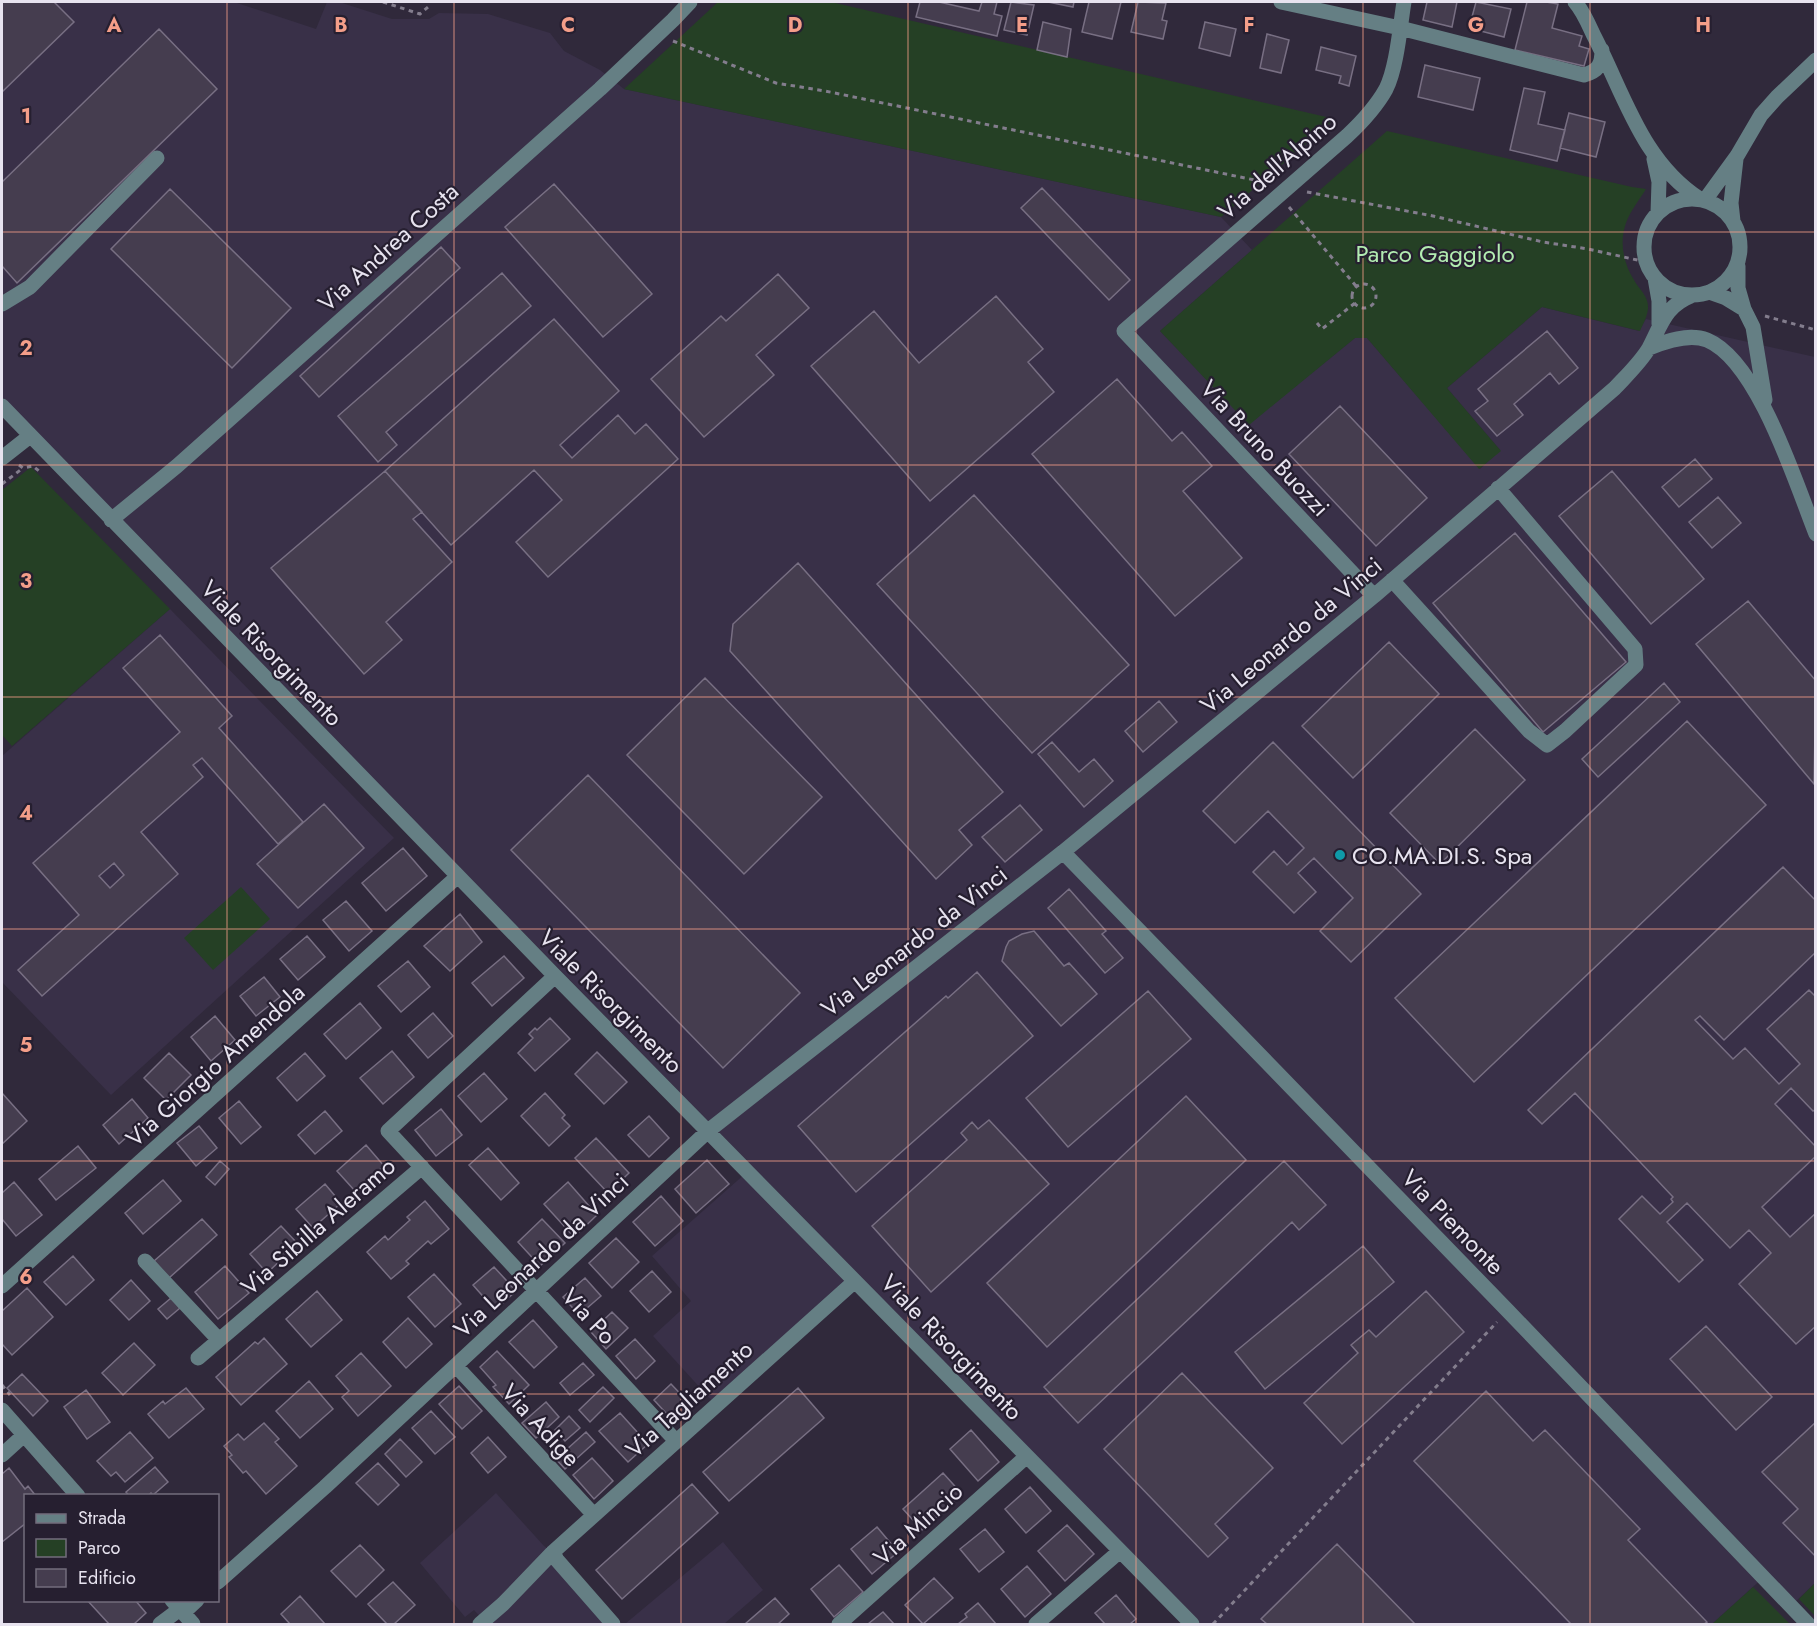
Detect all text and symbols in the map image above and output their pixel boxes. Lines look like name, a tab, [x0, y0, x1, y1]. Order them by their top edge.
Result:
text: A	[106, 11, 122, 40]
text: B	[334, 11, 348, 40]
text: C	[561, 11, 575, 40]
text: D	[788, 11, 802, 40]
text: E	[1016, 11, 1028, 40]
text: F	[1243, 11, 1255, 40]
text: G	[1468, 11, 1484, 40]
text: H	[1695, 11, 1711, 40]
text: 1	[21, 102, 31, 131]
street label: Via dell'Alpino	[1210, 104, 1344, 228]
street label: Via Andrea Costa	[310, 174, 466, 320]
park label: Parco Gaggiolo	[1355, 236, 1515, 271]
text: 2	[19, 334, 33, 363]
street label: Via Bruno Buozzi	[1192, 372, 1338, 524]
street label: Via Leonardo da Vinci	[1192, 548, 1390, 722]
text: 3	[20, 567, 32, 596]
street label: Viale Risorgimento	[193, 572, 351, 734]
text: 4	[19, 799, 33, 828]
place label: CO.MA.DI.S. Spa	[1352, 838, 1532, 873]
marker: CO.MA.DI.S. Spa	[1333, 848, 1347, 862]
street label: Via Leonardo da Vinci	[813, 857, 1015, 1025]
street label: Viale Risorgimento	[531, 921, 691, 1081]
street label: Via Giorgio Amendola	[118, 975, 312, 1155]
text: 5	[20, 1031, 33, 1060]
street label: Via Sibilla Aleramo	[233, 1149, 403, 1303]
street label: Via Piemonte	[1393, 1161, 1513, 1283]
street label: Via Leonardo da Vinci	[446, 1164, 636, 1346]
text: 6	[19, 1263, 33, 1292]
street label: Viale Risorgimento	[873, 1266, 1031, 1428]
street label: Via Po	[554, 1280, 624, 1352]
street label: Via Tagliamento	[618, 1332, 760, 1466]
street label: Via Adige	[493, 1376, 589, 1474]
street label: Via Mincio	[865, 1474, 971, 1574]
legend	[24, 1494, 219, 1602]
text: Strada	[78, 1505, 126, 1531]
text: Parco	[78, 1535, 120, 1561]
text: Edificio	[78, 1565, 136, 1591]

